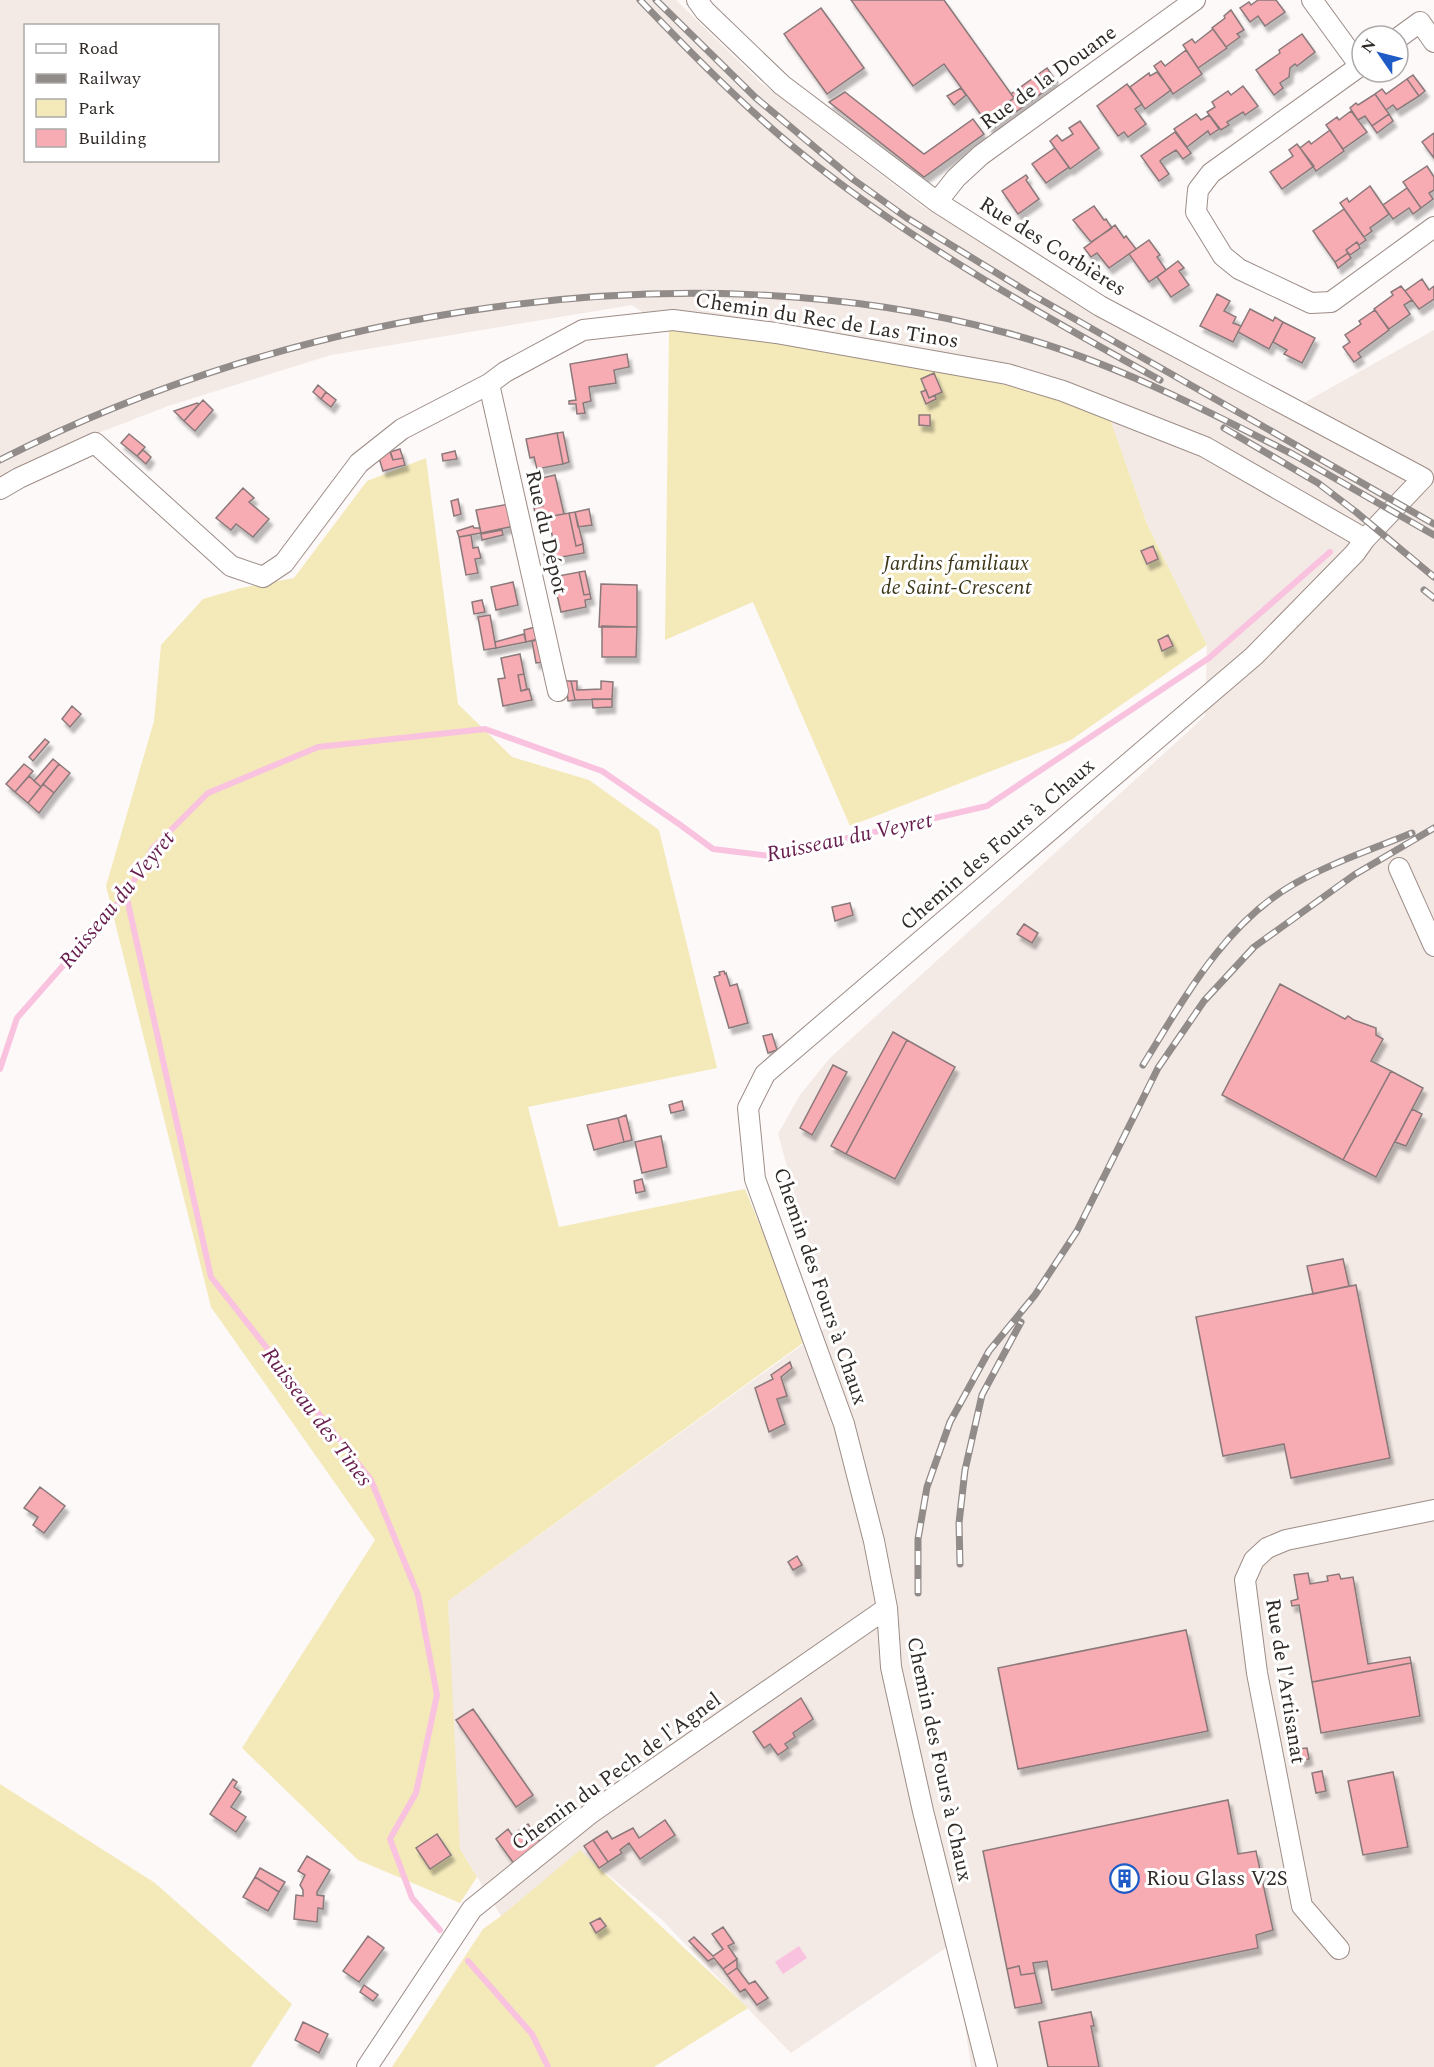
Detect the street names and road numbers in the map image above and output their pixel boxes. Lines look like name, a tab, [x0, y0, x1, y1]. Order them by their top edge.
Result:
street label: Rue de la Douane	[974, 17, 1124, 138]
street label: Rue des Corbières	[973, 189, 1132, 305]
street label: Chemin du Rec de Las Tinos	[693, 284, 961, 358]
street label: Rue du Dépot	[516, 467, 576, 598]
street label: Chemin des Fours à Chaux	[893, 751, 1102, 939]
street label: Chemin des Fours à Chaux	[764, 1163, 876, 1409]
street label: Rue de l'Artisanat	[1256, 1596, 1314, 1766]
street label: Chemin des Fours à Chaux	[897, 1634, 981, 1884]
street label: Chemin du Pech de l'Agnel	[505, 1685, 728, 1859]

